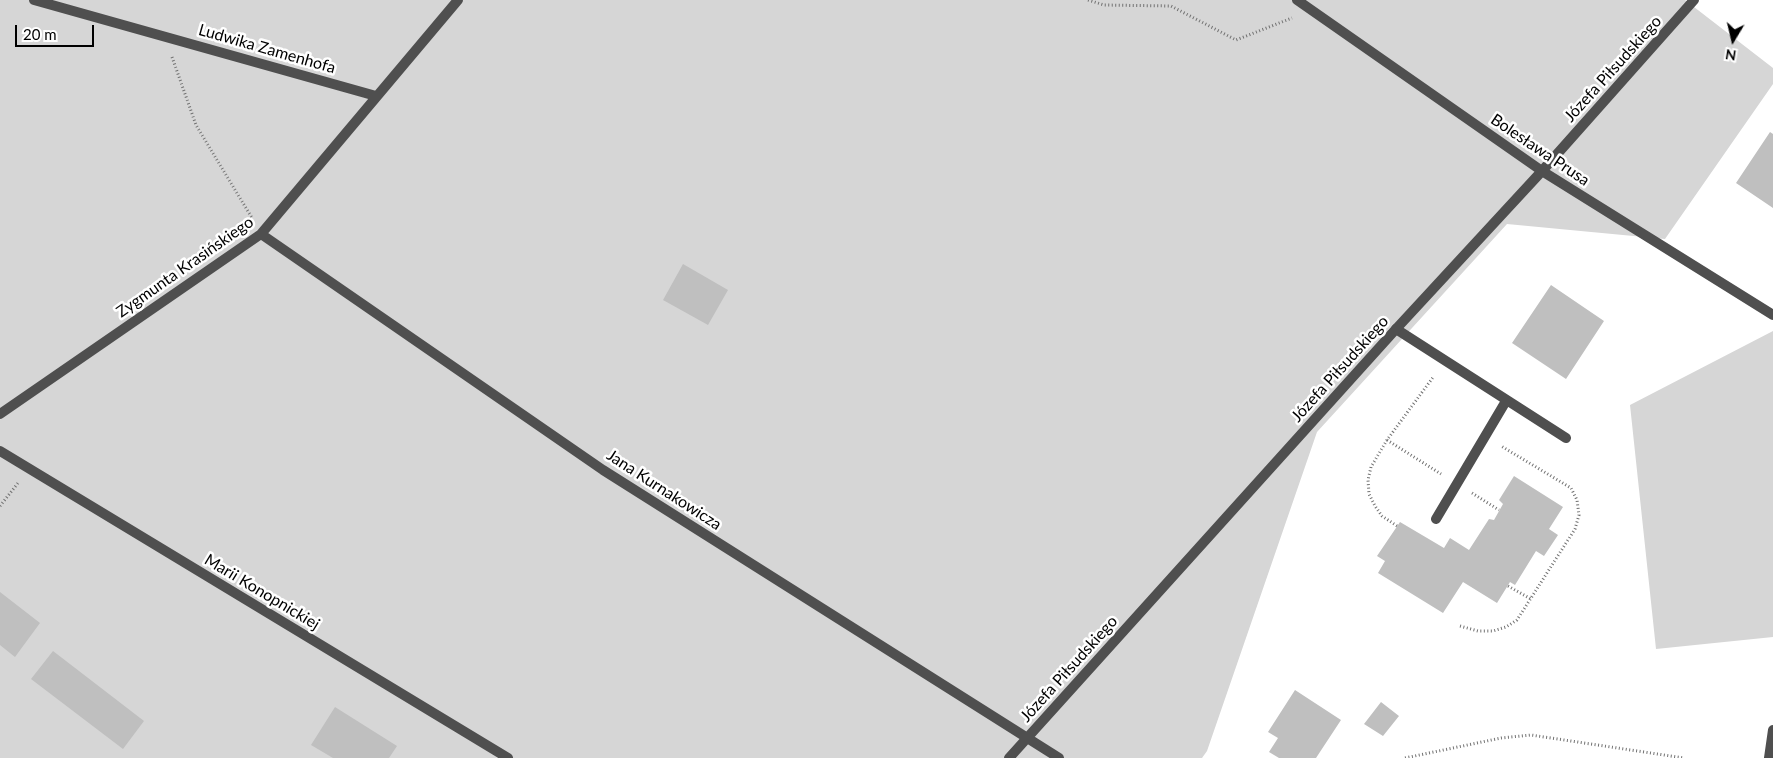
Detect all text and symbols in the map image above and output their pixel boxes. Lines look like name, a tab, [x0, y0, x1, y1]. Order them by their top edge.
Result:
street label: Józefa Piłsudskiego	[1560, 12, 1666, 126]
scale bar	[18, 15, 96, 47]
north arrow	[1708, 15, 1758, 65]
street label: Ludwika Zamenhofa	[196, 20, 338, 78]
text: 20 m	[23, 25, 57, 43]
text: N	[1724, 46, 1737, 65]
street label: Bolesława Prusa	[1487, 110, 1593, 190]
street label: Zygmunta Krasińskiego	[113, 212, 257, 322]
street label: Józefa Piłsudskiego	[1287, 312, 1393, 426]
street label: Jana Kurnakowicza	[603, 446, 725, 534]
street label: Marii Konopnickiej	[201, 550, 323, 634]
street label: Józefa Piłsudskiego	[1016, 612, 1122, 726]

